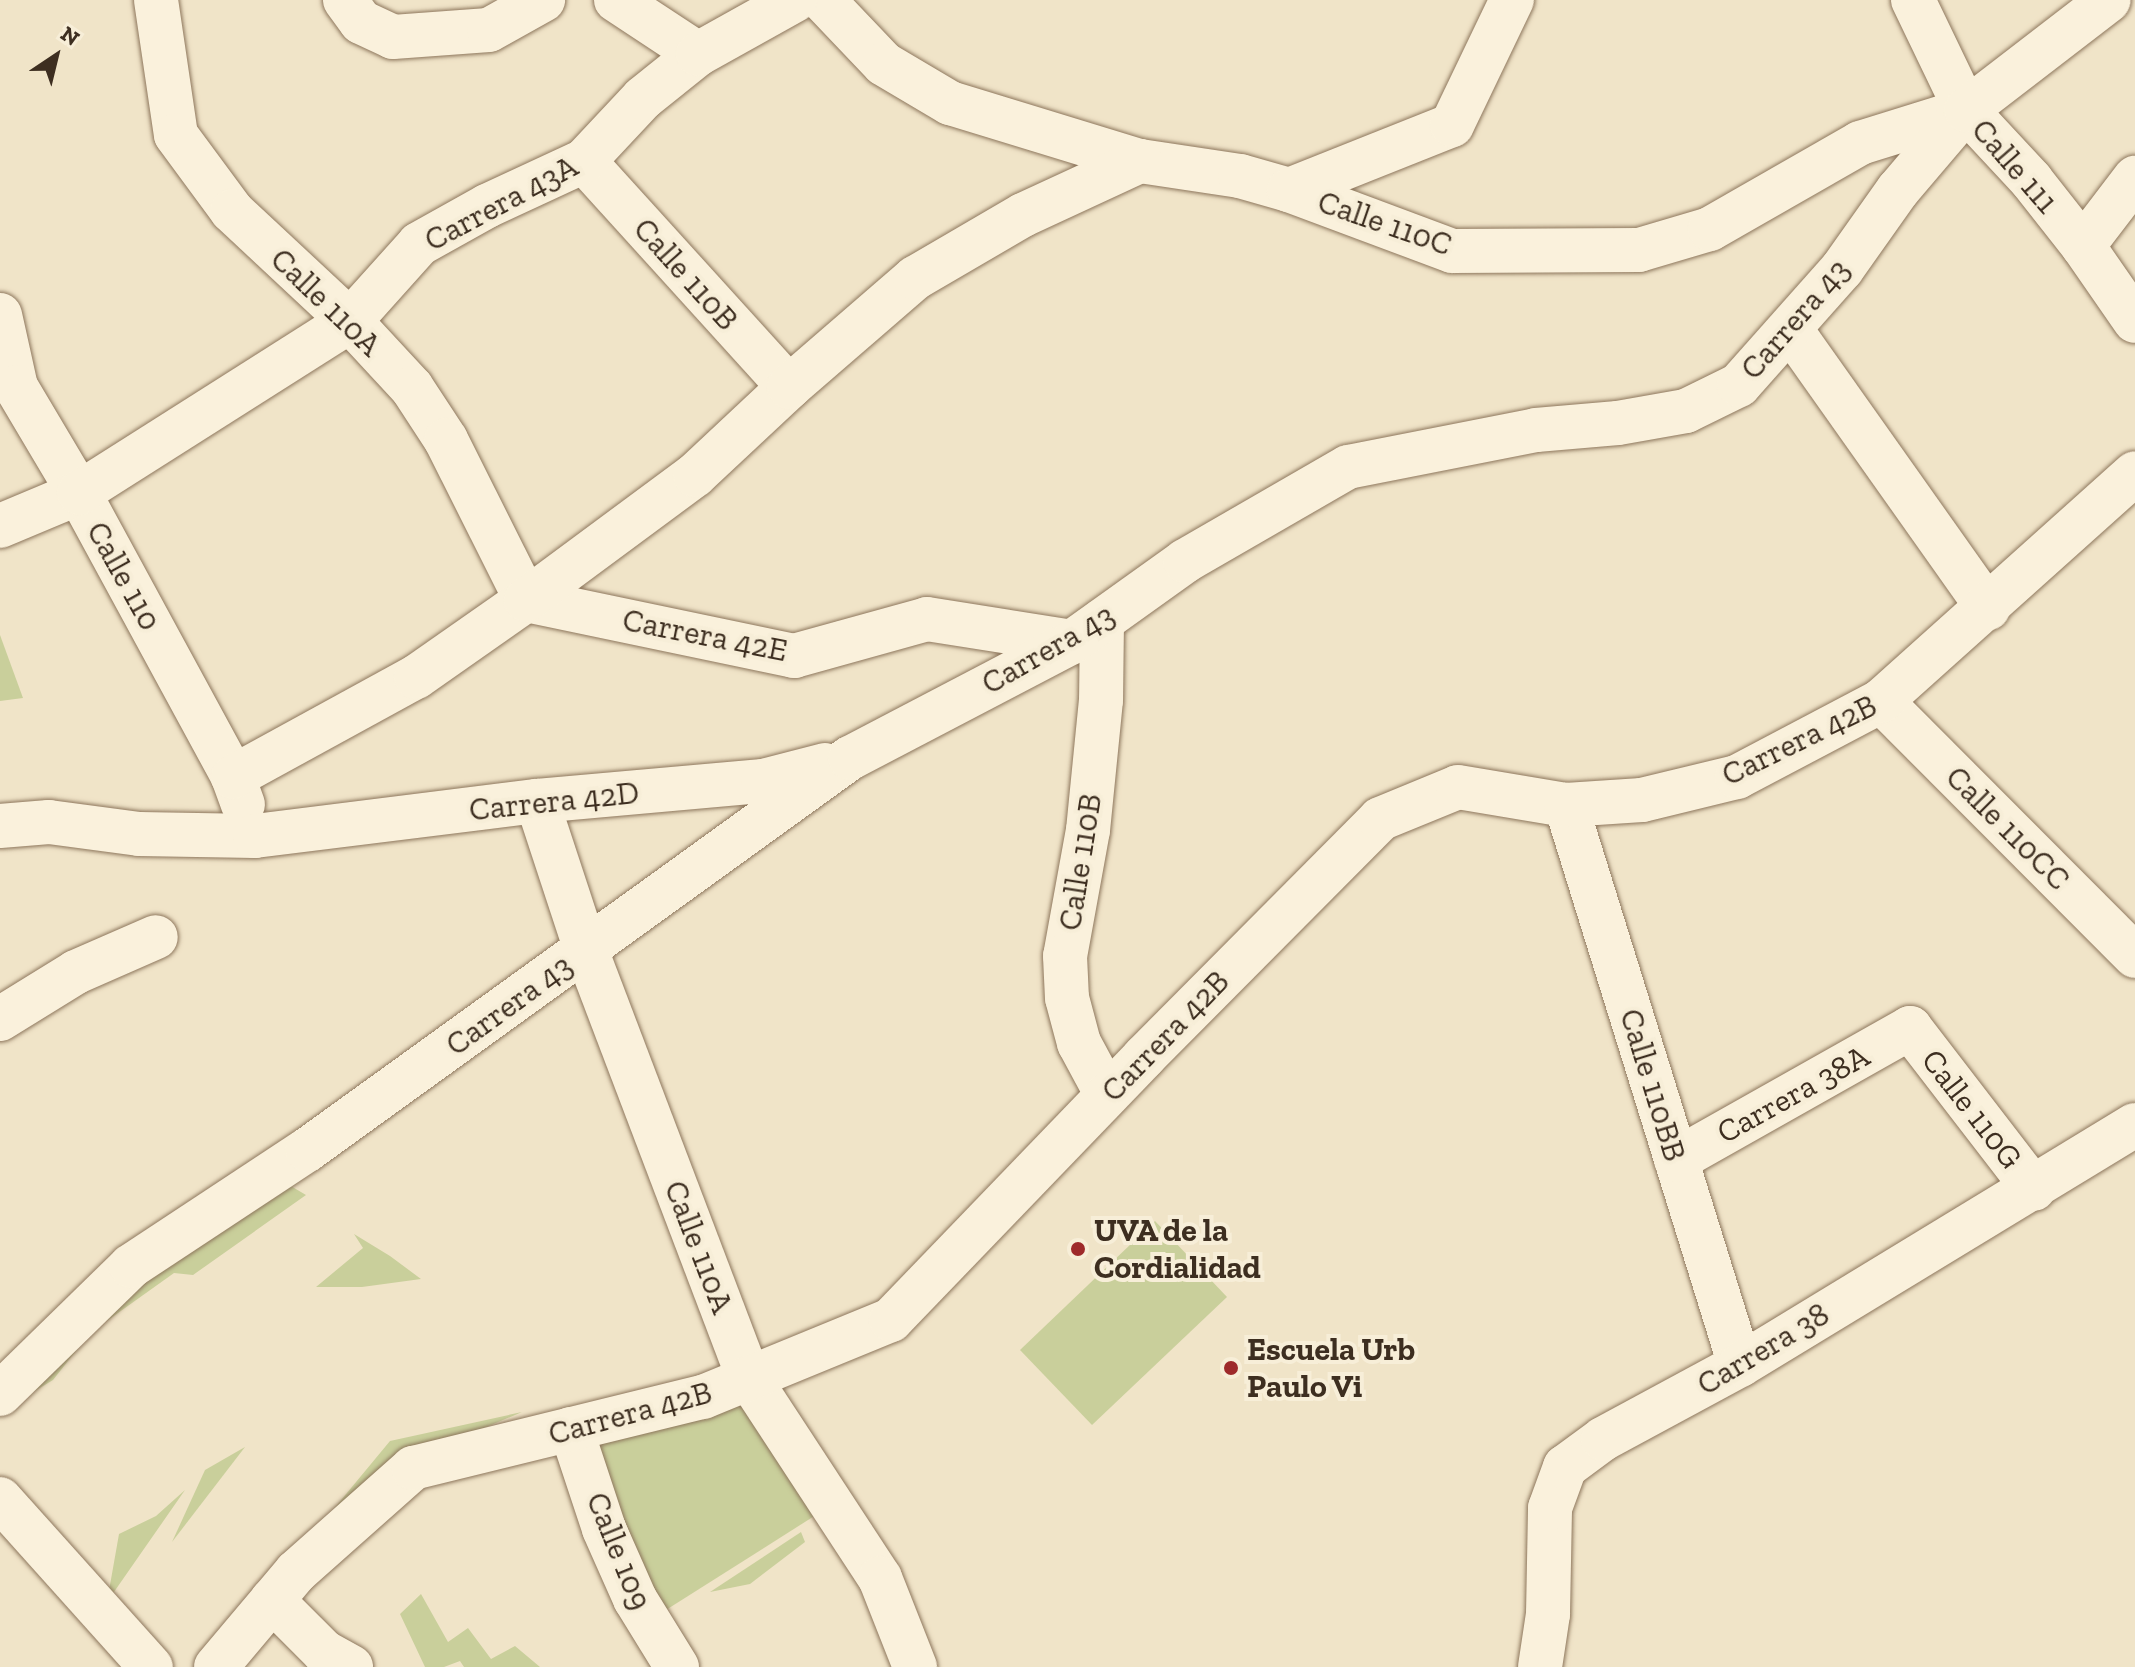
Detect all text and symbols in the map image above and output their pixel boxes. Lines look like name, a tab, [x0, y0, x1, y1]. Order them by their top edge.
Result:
north arrow	[16, 16, 96, 96]
text: N	[55, 20, 85, 52]
street label: Calle 111	[1964, 111, 2066, 221]
street label: Carrera 43A	[418, 147, 584, 259]
street label: Calle 110C	[1313, 182, 1457, 264]
street label: Calle 110B	[626, 210, 746, 338]
street label: Calle 110A	[263, 240, 389, 364]
street label: Carrera 43	[1732, 251, 1858, 387]
street label: Calle 110	[78, 515, 170, 637]
street label: Carrera 43	[975, 596, 1121, 702]
street label: Carrera 42E	[619, 600, 791, 670]
street label: Carrera 42B	[1715, 686, 1883, 794]
street label: Calle 110CC	[1938, 758, 2078, 898]
street label: Carrera 42D	[467, 773, 641, 829]
street label: Calle 110B	[1050, 791, 1110, 933]
street label: Carrera 43	[438, 946, 580, 1064]
street label: Carrera 42B	[1093, 963, 1237, 1109]
street label: Calle 110BB	[1612, 1004, 1694, 1166]
street label: Carrera 38A	[1710, 1037, 1876, 1151]
street label: Calle 110G	[1914, 1042, 2030, 1176]
street label: Calle 110A	[656, 1175, 742, 1319]
place label: UVA de la Cordialidad	[1094, 1212, 1261, 1287]
marker: UVA de la Cordialidad	[1069, 1240, 1087, 1258]
street label: Carrera 38	[1690, 1295, 1836, 1403]
place label: Escuela Urb Paulo Vi	[1247, 1331, 1415, 1406]
marker: Escuela Urb Paulo Vi	[1222, 1359, 1240, 1377]
street label: Carrera 42B	[544, 1373, 716, 1453]
street label: Calle 109	[578, 1487, 660, 1615]

